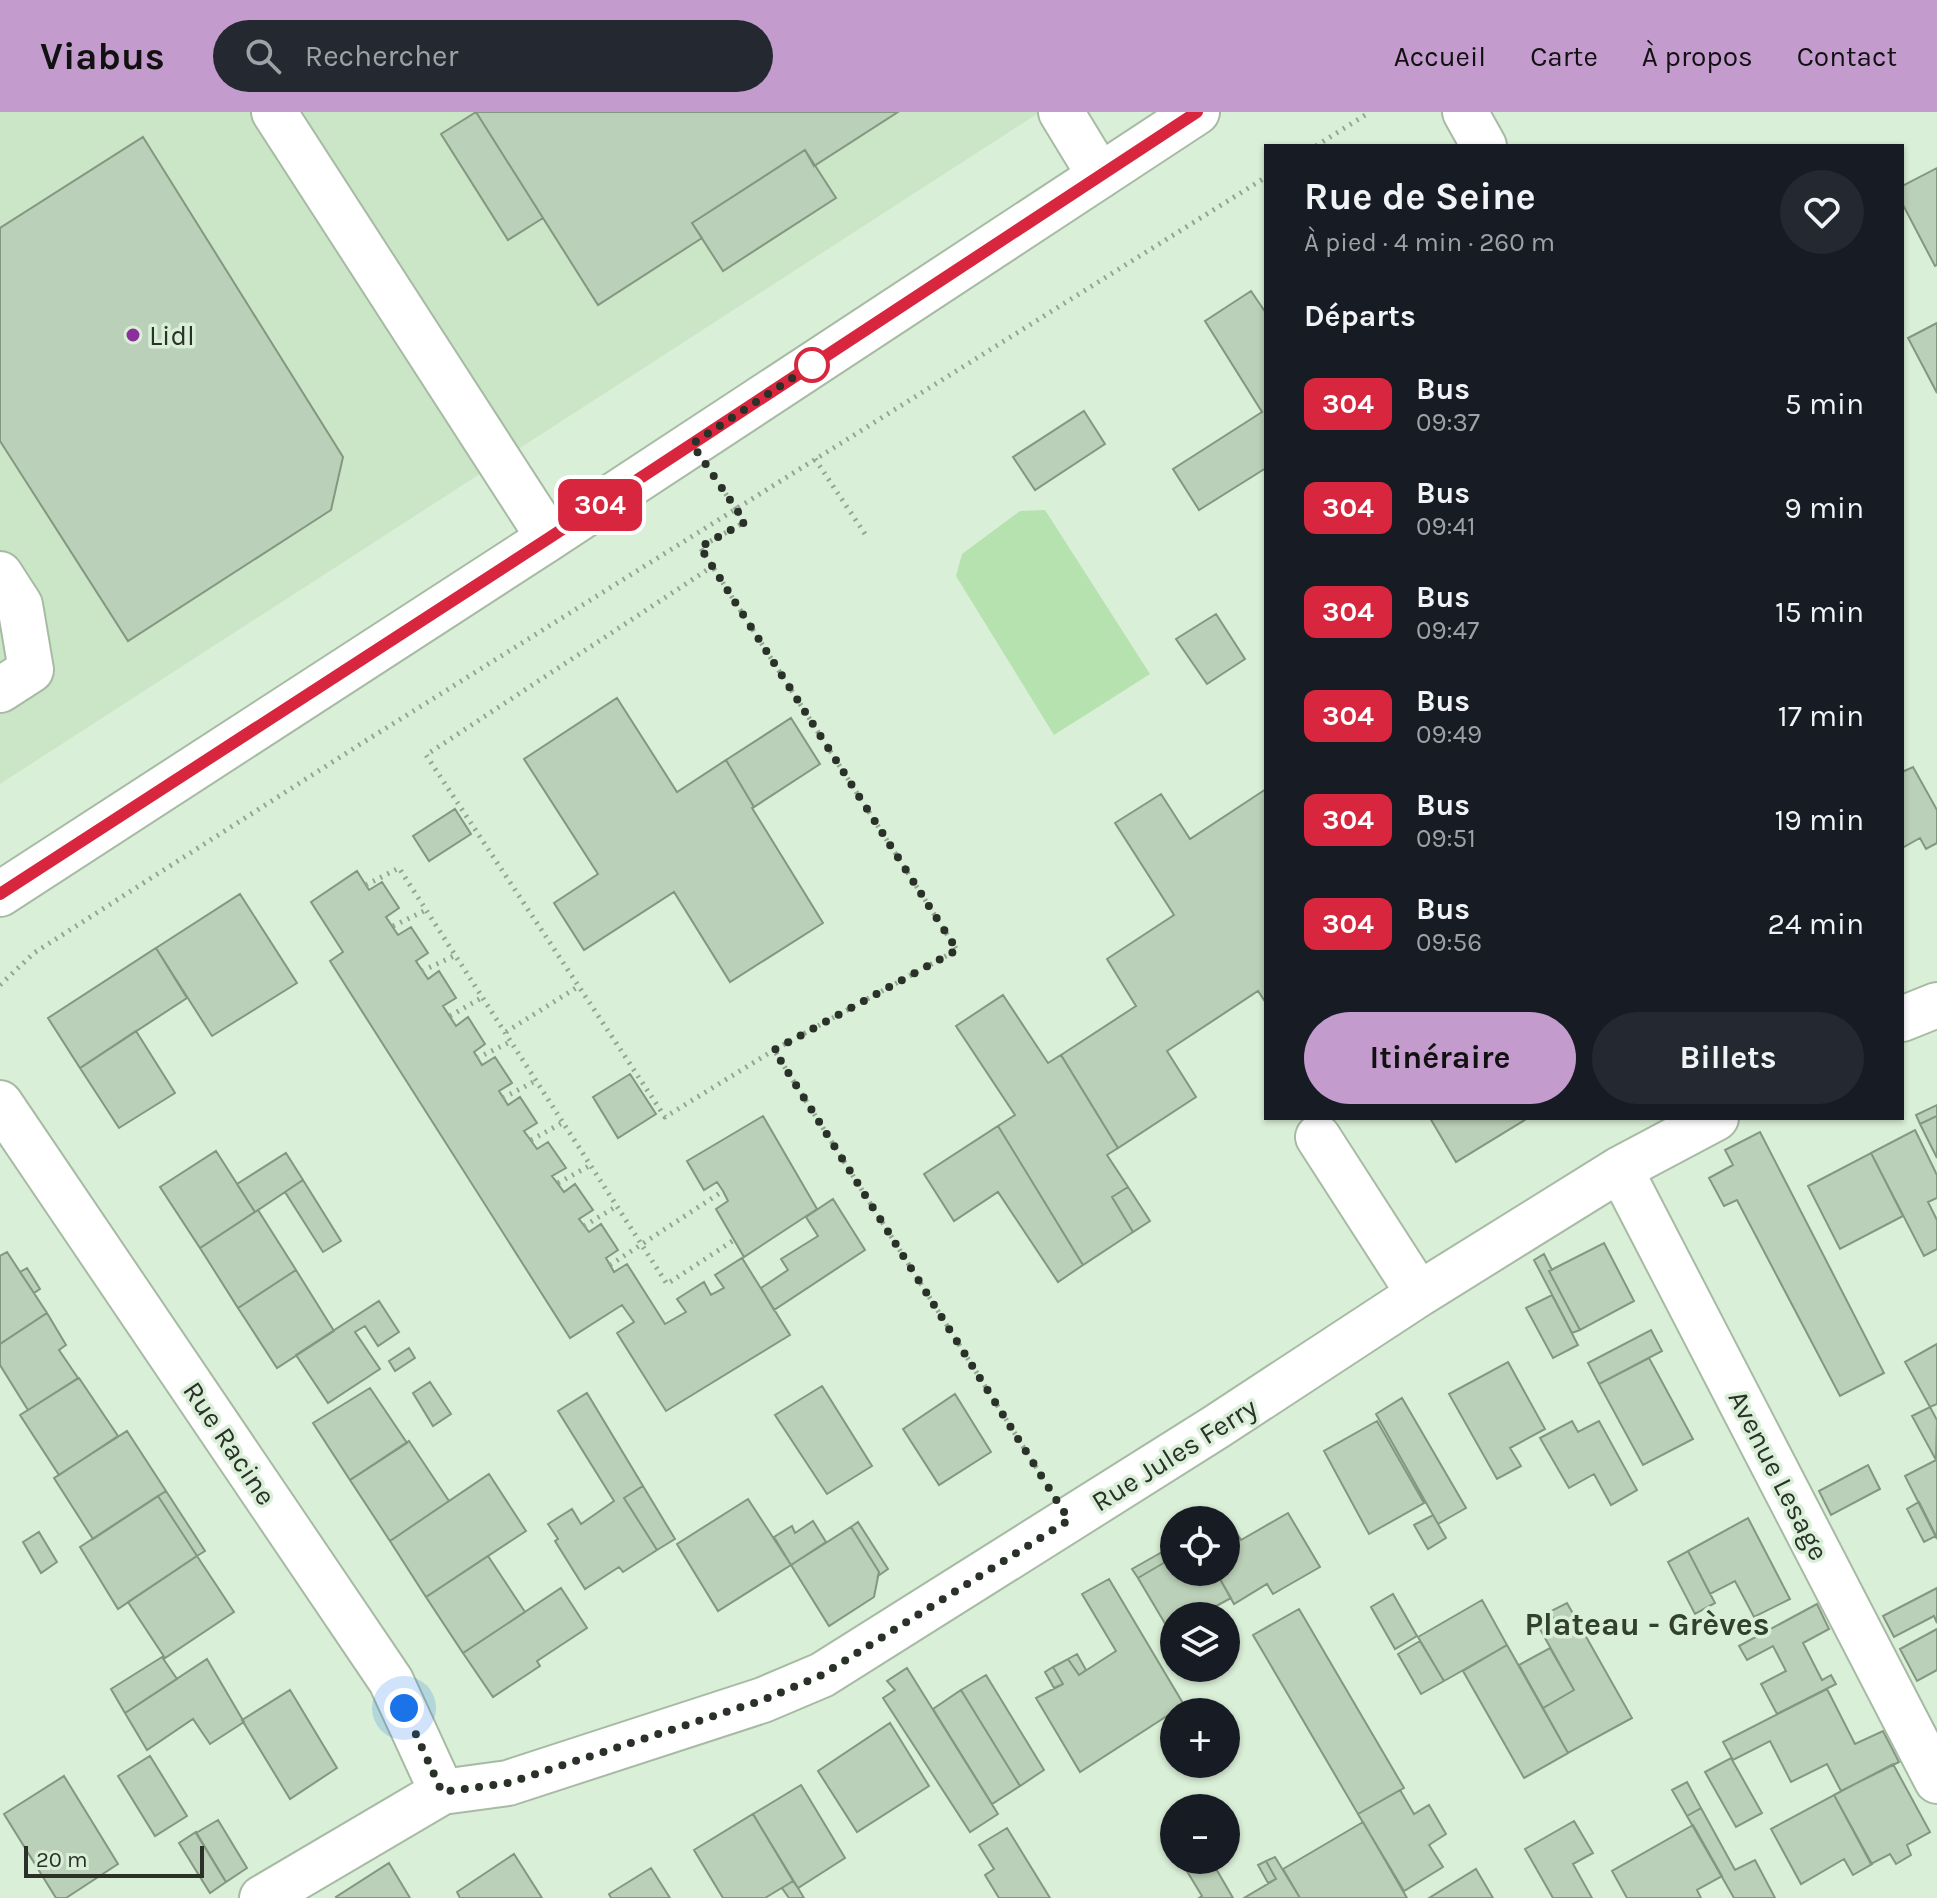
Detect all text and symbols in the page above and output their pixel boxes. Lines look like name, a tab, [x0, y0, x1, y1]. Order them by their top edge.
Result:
search box	[213, 20, 773, 92]
text: Viabus	[40, 34, 165, 79]
icon: search	[241, 34, 285, 78]
text: Rechercher	[305, 38, 458, 74]
text: Accueil	[1394, 40, 1486, 73]
text: Carte	[1530, 40, 1598, 73]
text: À propos	[1642, 40, 1753, 73]
text: Contact	[1797, 40, 1897, 73]
button: heart	[1780, 170, 1864, 254]
text: Rue de Seine	[1304, 174, 1536, 219]
text: À pied · 4 min · 260 m	[1304, 227, 1555, 258]
text: Départs	[1304, 298, 1416, 334]
place label: Lidl	[149, 319, 195, 352]
marker: Lidl	[124, 326, 142, 344]
unlabelled marker	[795, 348, 829, 382]
text: Bus	[1416, 371, 1470, 407]
text: 5 min	[1785, 386, 1864, 422]
text: 304	[1322, 387, 1374, 420]
text: 09:37	[1416, 407, 1480, 438]
text: Bus	[1416, 475, 1470, 511]
line badge: 304	[554, 479, 646, 531]
text: 304	[574, 488, 626, 521]
text: 9 min	[1784, 490, 1864, 526]
text: 304	[1322, 491, 1374, 524]
text: 09:41	[1416, 511, 1476, 542]
text: Bus	[1416, 579, 1470, 615]
text: 15 min	[1775, 594, 1864, 630]
text: 304	[1322, 595, 1374, 628]
text: 09:47	[1416, 615, 1479, 646]
text: Bus	[1416, 683, 1470, 719]
text: 17 min	[1778, 698, 1864, 734]
text: 304	[1322, 699, 1374, 732]
text: 09:49	[1416, 719, 1482, 750]
text: Bus	[1416, 787, 1470, 823]
text: 19 min	[1774, 802, 1864, 838]
text: 304	[1322, 803, 1374, 836]
text: 09:51	[1416, 823, 1476, 854]
text: Bus	[1416, 891, 1470, 927]
text: 24 min	[1768, 906, 1864, 942]
text: 304	[1322, 907, 1374, 940]
text: 09:56	[1416, 927, 1482, 958]
button: Itinéraire	[1304, 1012, 1576, 1104]
button: Billets	[1592, 1012, 1864, 1104]
street label: Rue Racine	[176, 1375, 283, 1511]
street label: Avenue Lesage	[1722, 1385, 1836, 1566]
street label: Rue Jules Ferry	[1086, 1390, 1263, 1518]
map controls	[1160, 1506, 1240, 1874]
button: locate	[1160, 1506, 1240, 1586]
button: layers	[1160, 1602, 1240, 1682]
district label: Plateau - Grèves	[1524, 1606, 1770, 1643]
your location	[384, 1688, 424, 1728]
button: +	[1160, 1698, 1240, 1778]
button: −	[1160, 1794, 1240, 1874]
scale bar	[24, 1842, 204, 1878]
text: 20 m	[36, 1847, 88, 1873]

